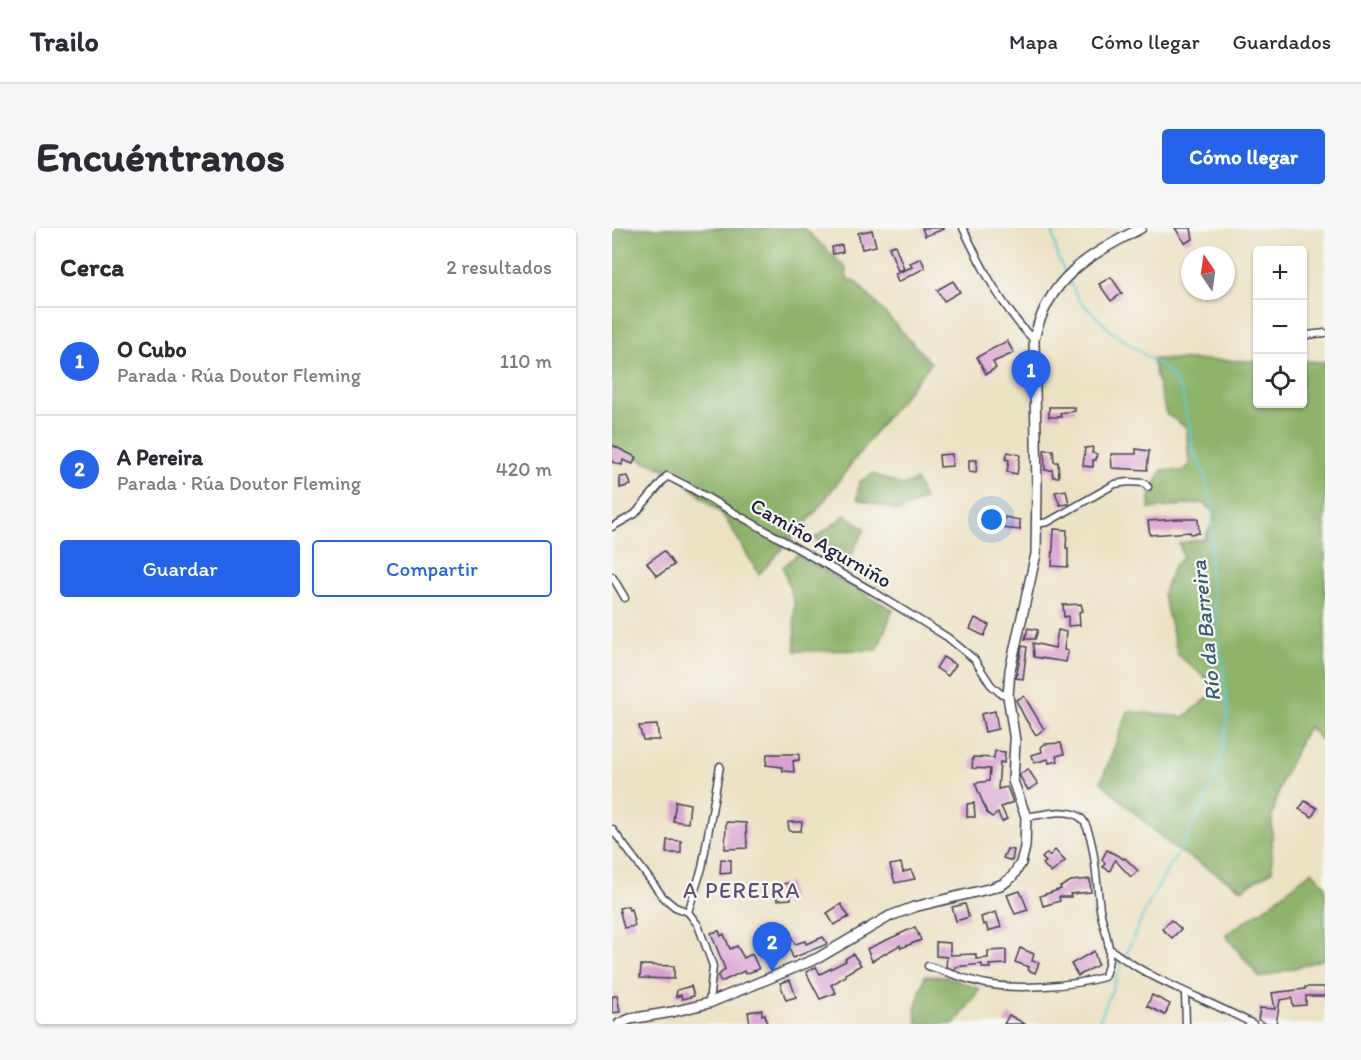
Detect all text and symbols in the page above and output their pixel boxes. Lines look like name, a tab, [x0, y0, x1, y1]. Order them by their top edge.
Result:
text: Trailo	[30, 24, 99, 58]
text: Mapa	[1009, 29, 1058, 54]
text: Cómo llegar	[1091, 29, 1200, 54]
text: Guardados	[1233, 29, 1331, 54]
button: Cómo llegar	[1162, 129, 1325, 184]
text: Encuéntranos	[36, 131, 285, 182]
north arrow	[1181, 246, 1235, 300]
map controls	[1253, 246, 1307, 408]
button: +	[1253, 246, 1307, 300]
text: Cerca	[60, 251, 124, 283]
text: 2 resultados	[446, 255, 552, 279]
button: −	[1253, 300, 1307, 354]
text: O Cubo	[117, 336, 187, 363]
text: 1	[75, 349, 84, 373]
text: 110 m	[500, 349, 552, 373]
pin: 1	[1012, 350, 1050, 400]
button: locate	[1253, 354, 1307, 408]
text: Parada · Rúa Doutor Fleming	[117, 363, 361, 387]
text: A Pereira	[117, 444, 203, 471]
text: 2	[74, 457, 85, 481]
text: 420 m	[496, 457, 552, 481]
text: Parada · Rúa Doutor Fleming	[117, 471, 361, 495]
street label: Camiño Agurniño	[746, 492, 896, 593]
your location	[977, 505, 1006, 534]
button: Guardar	[60, 540, 300, 597]
button: Compartir	[312, 540, 552, 597]
water label: Río da Barreira	[1185, 558, 1226, 703]
district label: A PEREIRA	[683, 877, 801, 904]
pin: 2	[752, 922, 792, 972]

